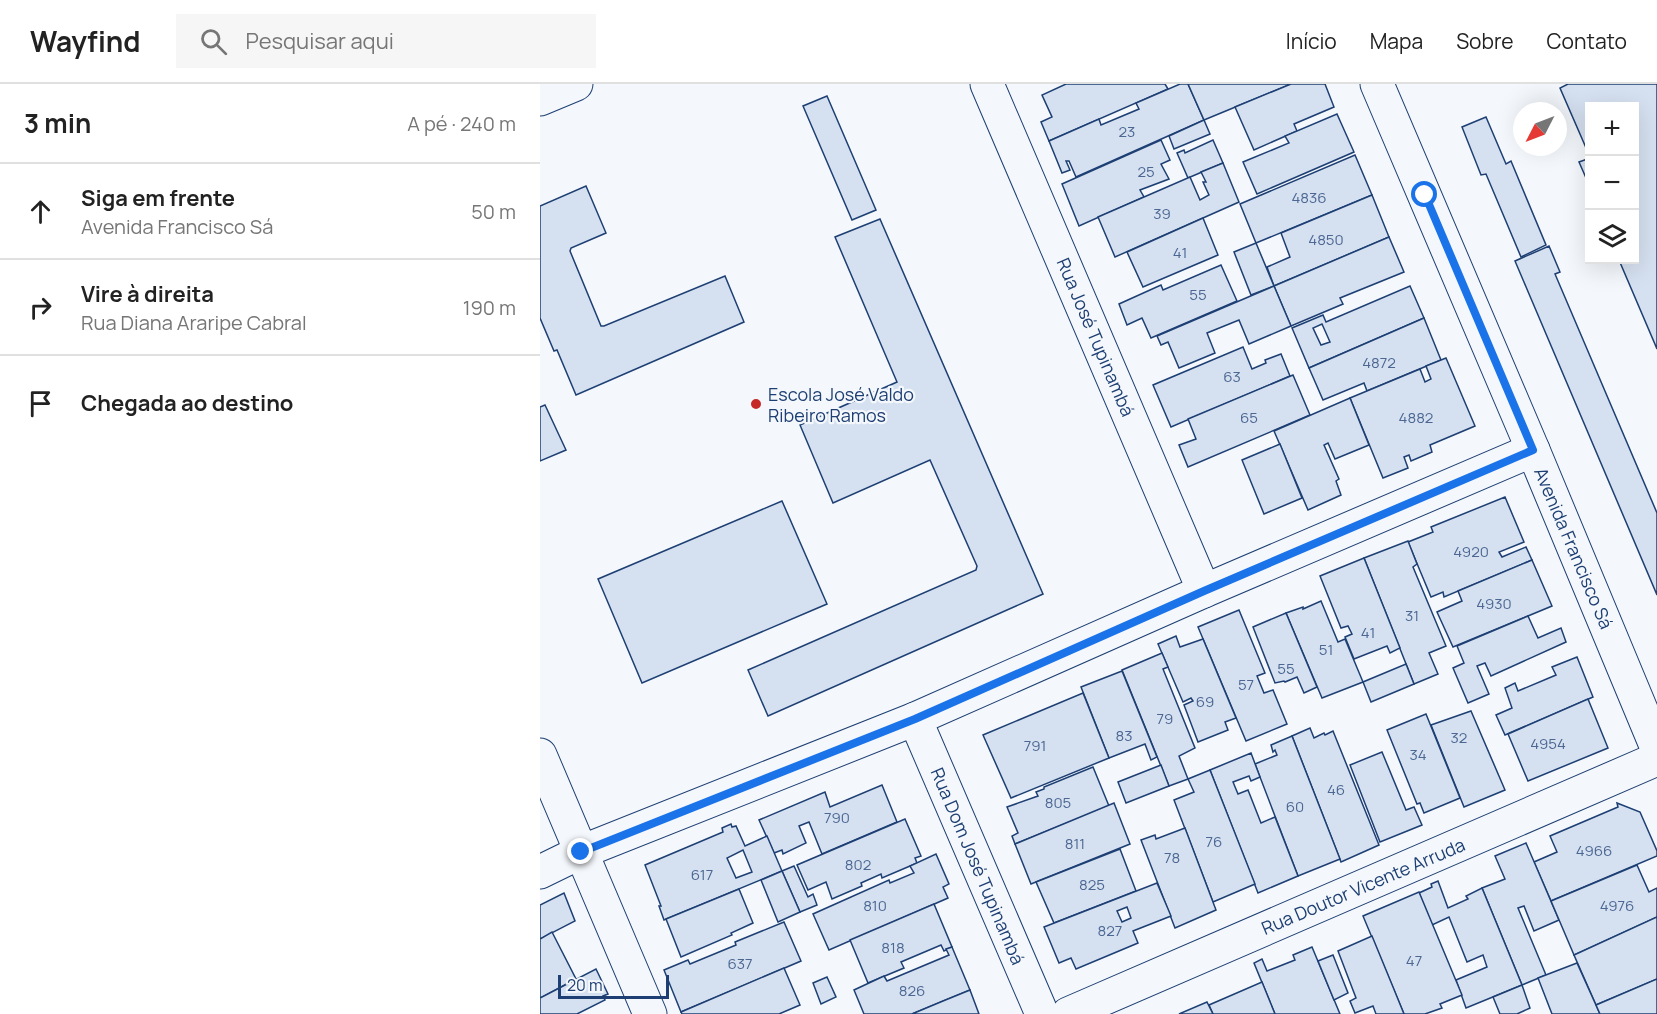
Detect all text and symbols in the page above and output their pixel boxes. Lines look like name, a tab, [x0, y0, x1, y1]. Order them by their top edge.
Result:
search box	[176, 14, 596, 68]
text: Wayfind	[30, 22, 140, 60]
icon: search	[197, 25, 230, 58]
text: Pesquisar aqui	[245, 26, 394, 56]
text: Início	[1286, 27, 1337, 55]
text: Mapa	[1370, 27, 1423, 55]
text: Sobre	[1456, 27, 1514, 55]
text: Contato	[1547, 27, 1627, 55]
north arrow	[1513, 102, 1567, 156]
map controls	[1585, 102, 1639, 264]
button: +	[1585, 102, 1639, 156]
text: 3 min	[24, 105, 91, 141]
text: A pé · 240 m	[407, 110, 516, 137]
house number: 23	[1119, 121, 1135, 142]
button: −	[1585, 156, 1639, 210]
house number: 25	[1137, 161, 1155, 182]
route start	[1411, 181, 1437, 207]
text: Siga em frente	[81, 183, 235, 213]
house number: 4836	[1291, 187, 1327, 208]
icon: ahead	[24, 195, 57, 228]
text: 50 m	[471, 198, 516, 225]
house number: 39	[1153, 203, 1171, 224]
button: layers	[1585, 210, 1639, 264]
text: Avenida Francisco Sá	[81, 213, 273, 240]
house number: 4850	[1308, 229, 1344, 250]
house number: 41	[1173, 242, 1187, 263]
street label: Rua José Tupinambá	[1052, 254, 1140, 420]
text: Vire à direita	[81, 279, 214, 309]
house number: 55	[1189, 284, 1207, 305]
icon: right	[24, 291, 57, 324]
text: 190 m	[463, 294, 516, 321]
text: Rua Diana Araripe Cabral	[81, 309, 307, 336]
house number: 4872	[1362, 352, 1396, 373]
house number: 63	[1223, 366, 1241, 387]
place label: Escola José Valdo Ribeiro Ramos	[768, 382, 914, 427]
icon: arrive	[24, 387, 57, 420]
text: Chegada ao destino	[81, 388, 293, 418]
marker: Escola José Valdo Ribeiro Ramos	[749, 397, 763, 411]
house number: 65	[1240, 407, 1258, 428]
house number: 4882	[1399, 407, 1433, 428]
street label: Avenida Francisco Sá	[1529, 464, 1619, 632]
house number: 4920	[1453, 541, 1489, 562]
house number: 4930	[1476, 593, 1512, 614]
house number: 31	[1405, 605, 1419, 626]
house number: 41	[1361, 622, 1375, 643]
house number: 51	[1319, 639, 1333, 660]
house number: 55	[1277, 658, 1295, 679]
house number: 57	[1238, 674, 1254, 695]
house number: 69	[1196, 691, 1214, 712]
house number: 79	[1157, 708, 1173, 729]
house number: 83	[1115, 725, 1133, 746]
house number: 32	[1451, 727, 1467, 748]
house number: 4954	[1530, 733, 1566, 754]
house number: 791	[1024, 735, 1046, 756]
house number: 34	[1409, 744, 1427, 765]
street label: Rua Dom José Tupinambá	[926, 764, 1030, 968]
house number: 46	[1327, 779, 1345, 800]
house number: 805	[1045, 792, 1071, 813]
house number: 60	[1286, 796, 1304, 817]
house number: 790	[824, 807, 850, 828]
house number: 76	[1206, 831, 1222, 852]
street label: Rua Doutor Vicente Arruda	[1258, 832, 1468, 940]
house number: 811	[1065, 833, 1085, 854]
route end	[567, 838, 593, 864]
house number: 4966	[1576, 840, 1612, 861]
house number: 78	[1164, 847, 1180, 868]
house number: 802	[845, 854, 871, 875]
house number: 617	[691, 864, 713, 885]
house number: 825	[1079, 874, 1105, 895]
house number: 810	[863, 895, 887, 916]
house number: 4976	[1600, 895, 1634, 916]
house number: 827	[1098, 920, 1122, 941]
house number: 818	[881, 937, 905, 958]
house number: 47	[1406, 950, 1422, 971]
house number: 637	[727, 953, 753, 974]
scale bar	[558, 972, 669, 1000]
text: 20 m	[567, 974, 603, 996]
house number: 826	[899, 980, 925, 1001]

